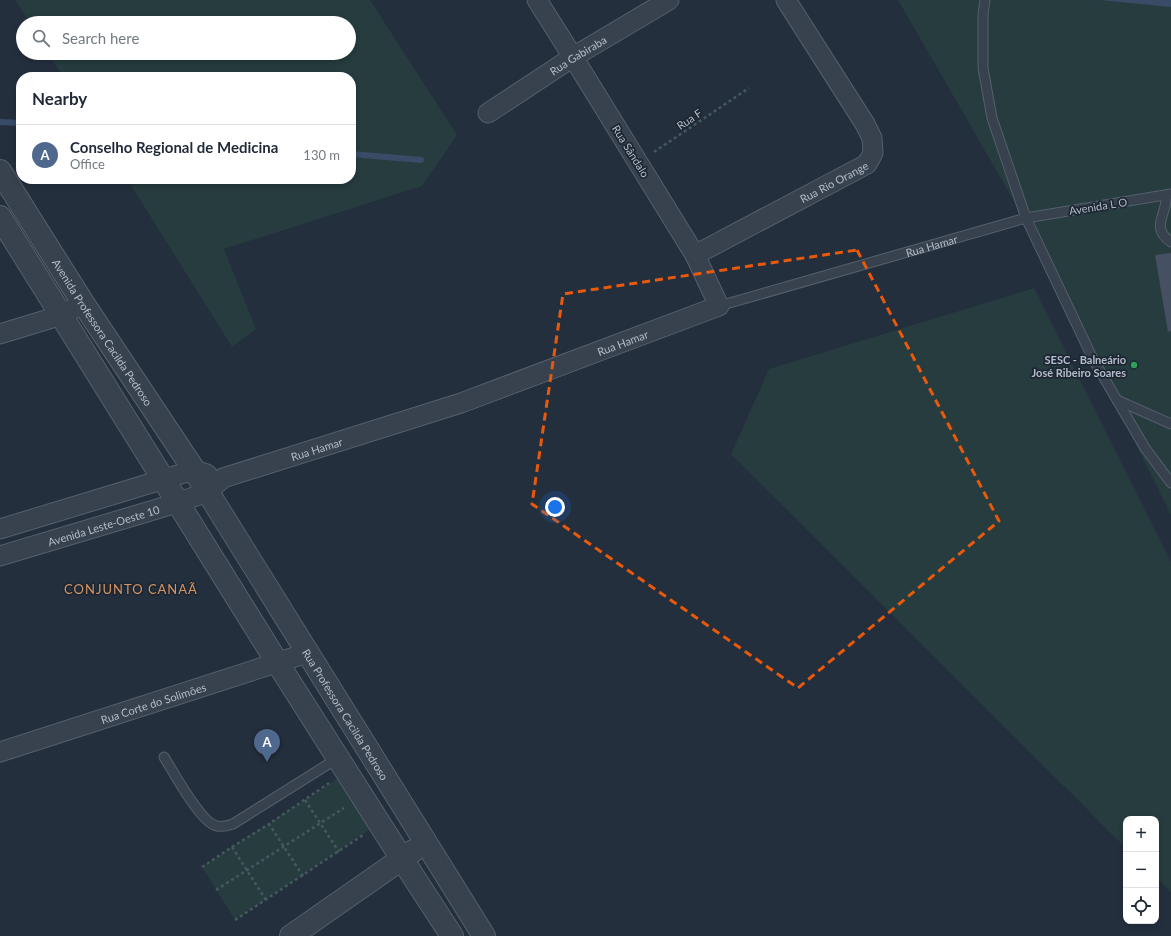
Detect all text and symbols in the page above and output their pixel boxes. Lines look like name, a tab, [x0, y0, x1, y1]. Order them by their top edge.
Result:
search box	[16, 16, 356, 60]
icon: search	[30, 27, 52, 49]
text: Search here	[62, 29, 139, 47]
street label: Rua Gabiraba	[547, 32, 609, 77]
text: Nearby	[32, 88, 87, 109]
street label: Rua F	[674, 106, 704, 132]
street label: Rua Sândalo	[610, 123, 652, 179]
text: Conselho Regional de Medicina	[70, 138, 278, 156]
text: A	[40, 147, 50, 163]
text: 130 m	[303, 147, 340, 163]
text: Office	[70, 156, 105, 172]
street label: Rua Rio Orange	[797, 158, 870, 205]
street label: Avenida L O	[1068, 195, 1128, 217]
street label: Rua Hamar	[904, 232, 959, 259]
street label: Avenida Professora Cacilda Pedroso	[50, 256, 156, 408]
street label: Rua Hamar	[595, 327, 650, 358]
place label: SESC - Balneário José Ribeiro Soares	[1032, 353, 1126, 379]
marker: SESC - Balneário José Ribeiro Soares	[1129, 360, 1139, 370]
street label: Rua Hamar	[289, 434, 344, 463]
your location	[545, 497, 565, 517]
street label: Avenida Leste-Oeste 10	[46, 502, 161, 548]
district label: CONJUNTO CANAÃ	[64, 581, 198, 597]
street label: Rua Professora Cacilda Pedroso	[300, 646, 392, 782]
street label: Rua Corte do Solimões	[99, 679, 208, 726]
pin: A	[254, 729, 280, 762]
map controls	[1123, 816, 1159, 924]
button: +	[1123, 816, 1159, 852]
button: −	[1123, 852, 1159, 888]
button: locate	[1123, 888, 1159, 924]

